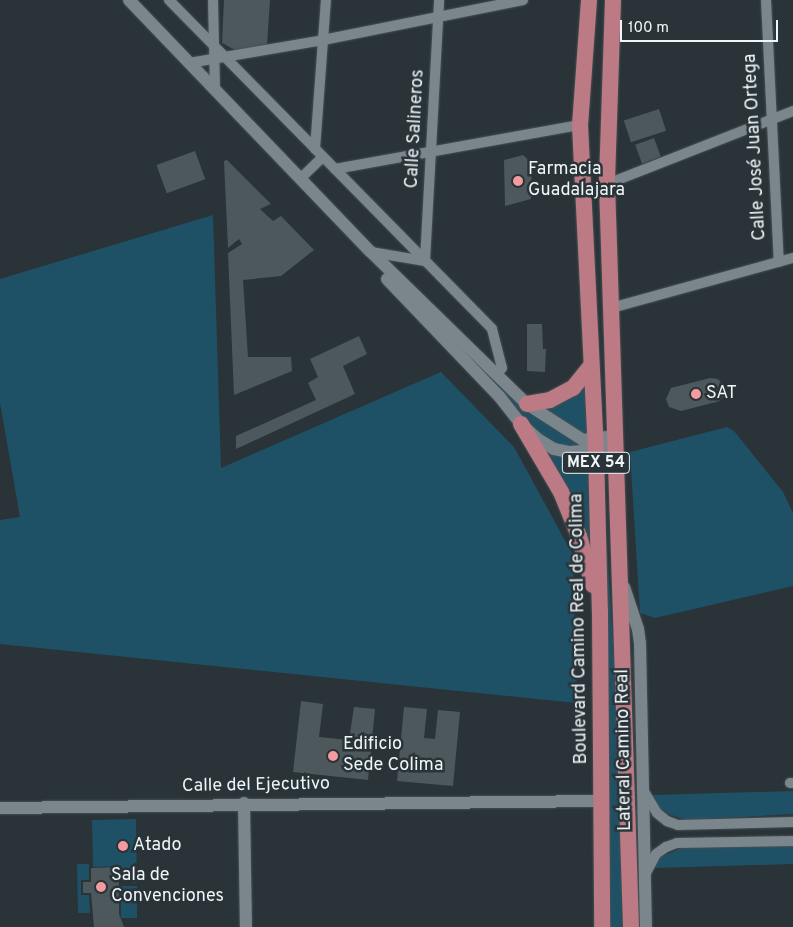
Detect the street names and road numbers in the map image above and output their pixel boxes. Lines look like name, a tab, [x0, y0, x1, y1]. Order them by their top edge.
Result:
street label: Calle José Juan Ortega	[740, 53, 772, 241]
street label: Calle Salineros	[402, 69, 430, 189]
road number: MEX 54	[561, 449, 631, 476]
street label: Boulevard Camino Real de Colima	[567, 493, 593, 765]
street label: Lateral Camino Real	[613, 669, 637, 831]
street label: Calle del Ejecutivo	[182, 774, 330, 798]

